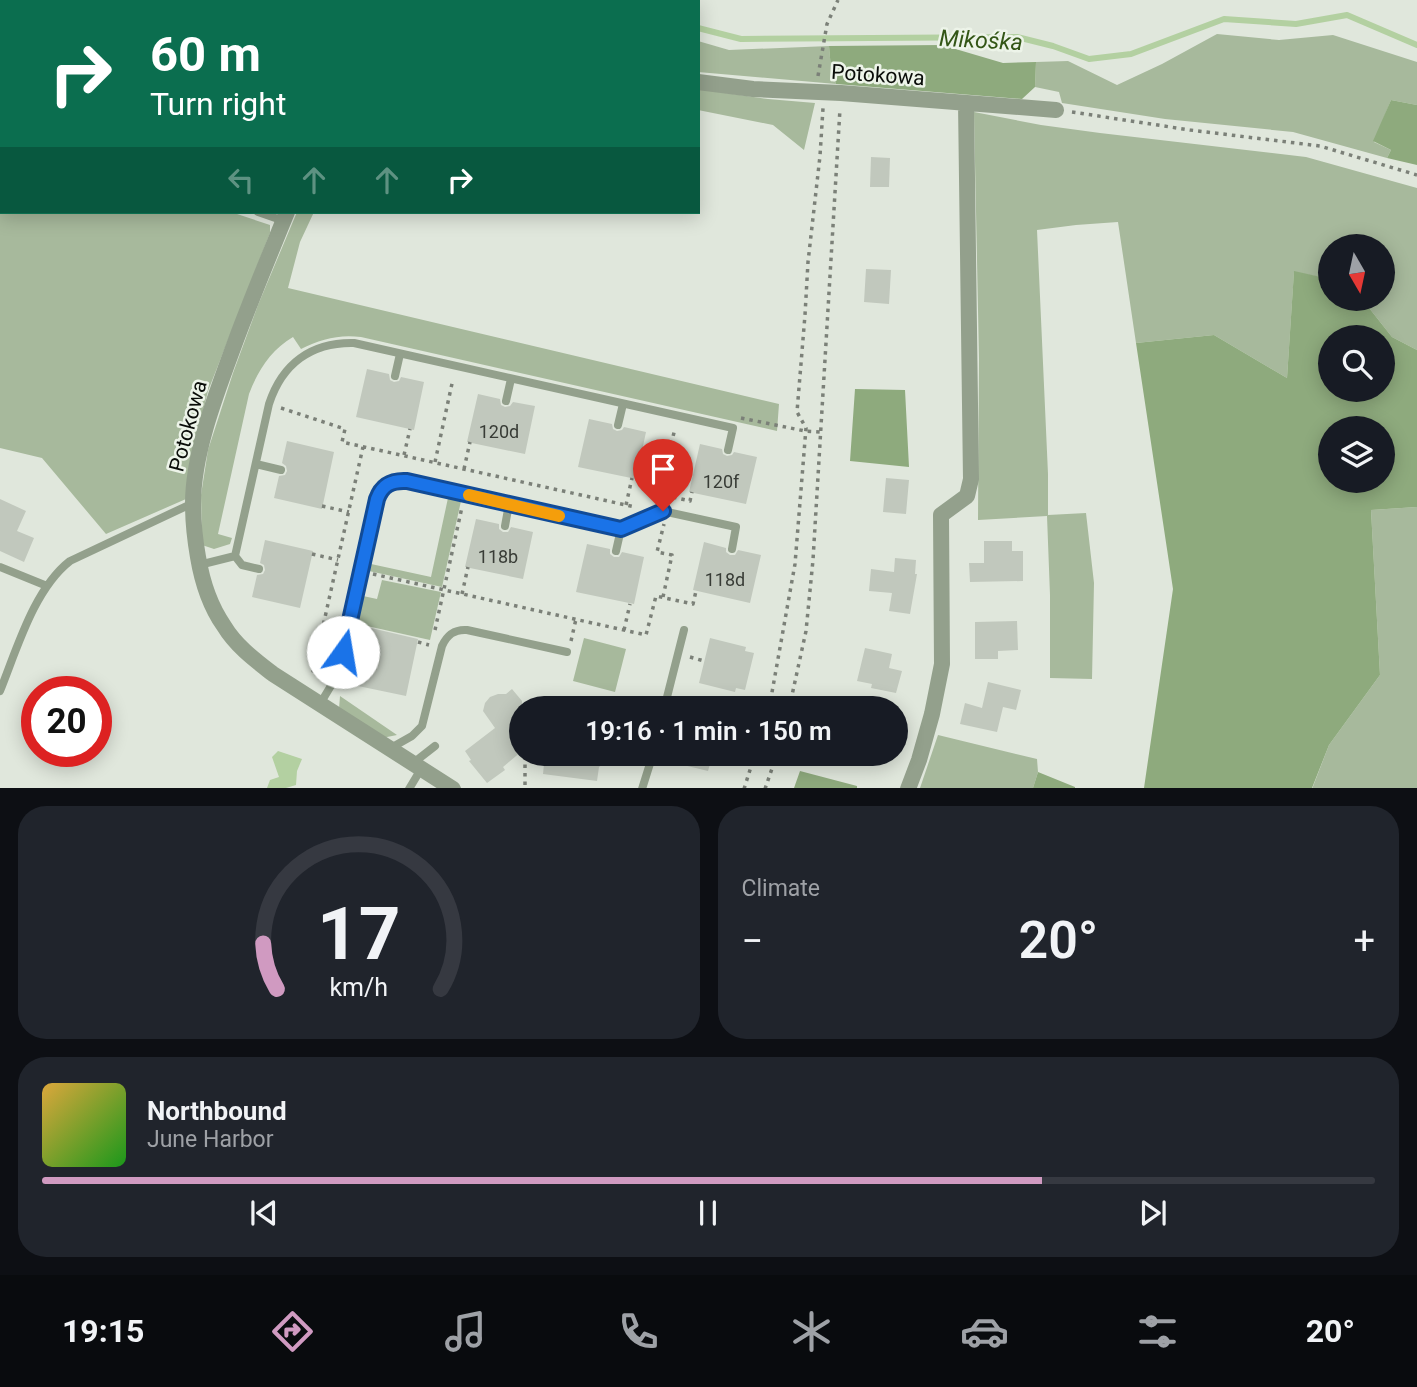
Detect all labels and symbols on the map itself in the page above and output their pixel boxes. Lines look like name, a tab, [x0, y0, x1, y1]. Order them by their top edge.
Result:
water label: Mikośka	[938, 25, 1024, 56]
street label: Potokowa	[830, 60, 926, 90]
north arrow	[1318, 234, 1395, 312]
street label: Potokowa	[164, 378, 212, 474]
house number: 120d	[479, 421, 519, 442]
pin	[633, 439, 693, 511]
house number: 120f	[703, 471, 740, 492]
house number: 118b	[478, 546, 518, 567]
house number: 118d	[705, 569, 745, 590]
position arrow	[306, 615, 380, 689]
speed limit sign: 20	[21, 676, 112, 767]

